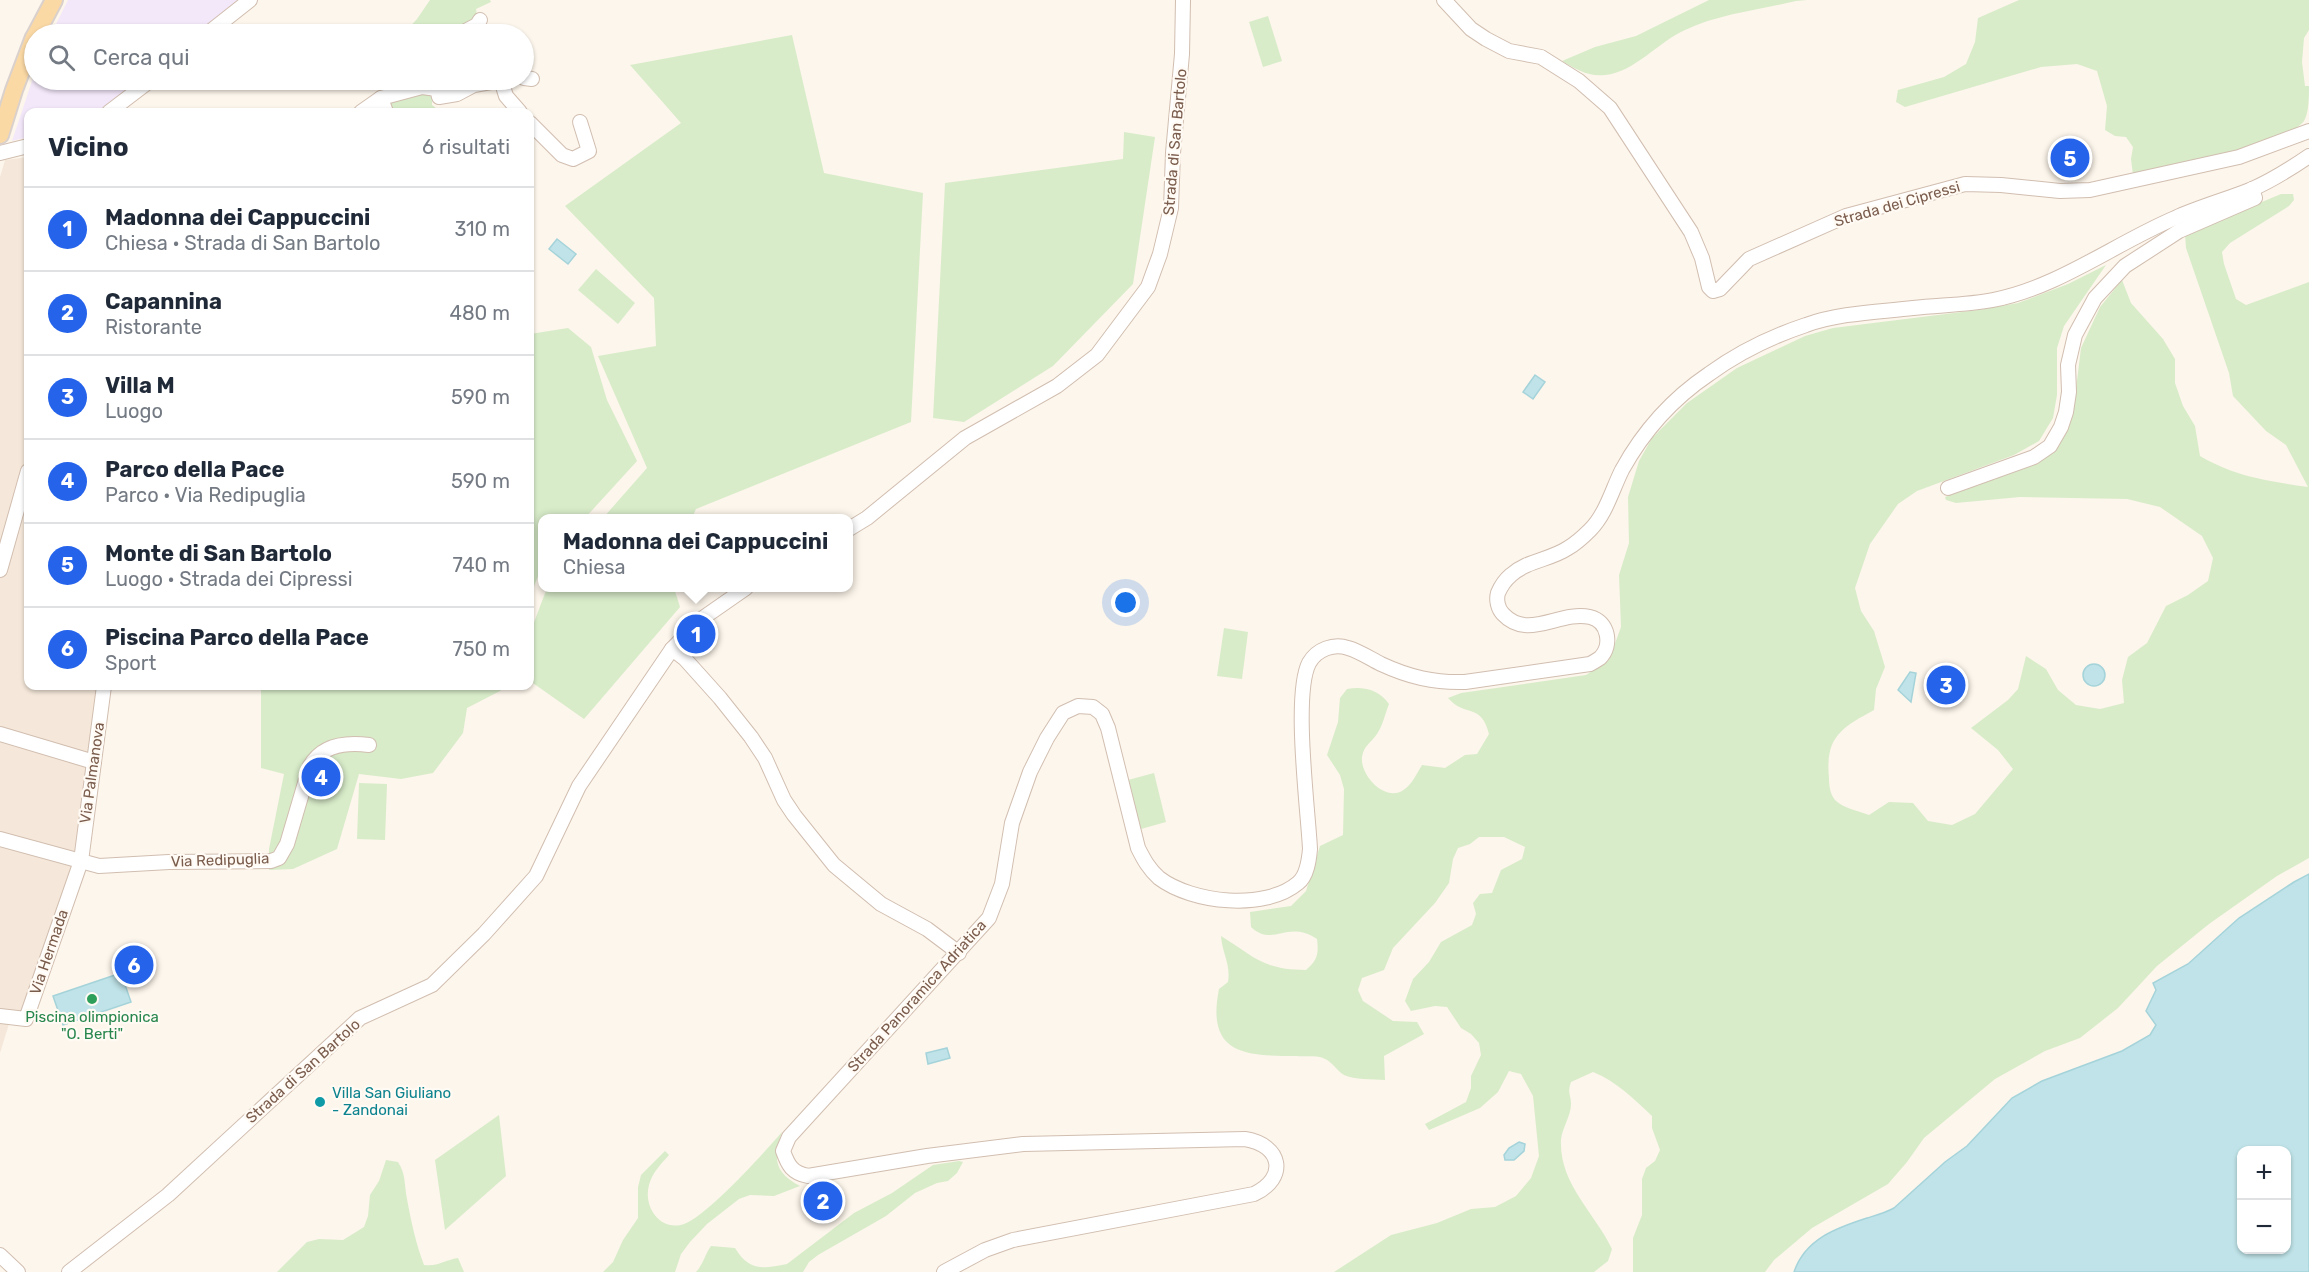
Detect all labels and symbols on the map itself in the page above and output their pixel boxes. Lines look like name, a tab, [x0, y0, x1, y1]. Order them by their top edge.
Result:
street label: Strada di San Bartolo	[1160, 68, 1190, 216]
pin: 5	[2050, 136, 2090, 180]
street label: Strada dei Cipressi	[1832, 177, 1962, 231]
your location	[1111, 588, 1140, 617]
pin: 1	[676, 612, 716, 656]
pin: 3	[1926, 662, 1966, 708]
street label: Via Palmanova	[76, 721, 108, 825]
pin: 4	[302, 754, 340, 800]
street label: Via Redipuglia	[170, 849, 270, 871]
street label: Via Hermada	[26, 907, 72, 997]
street label: Strada Panoramica Adriatica	[844, 916, 990, 1076]
pin: 6	[114, 942, 154, 988]
marker: Piscina olimpionica "O. Berti"	[85, 992, 99, 1006]
place label: Piscina olimpionica "O. Berti"	[25, 1008, 159, 1043]
street label: Strada di San Bartolo	[242, 1015, 364, 1127]
place label: Villa San Giuliano - Zandonai	[332, 1084, 451, 1119]
marker: Villa San Giuliano - Zandonai	[313, 1095, 327, 1109]
pin: 2	[804, 1178, 842, 1224]

